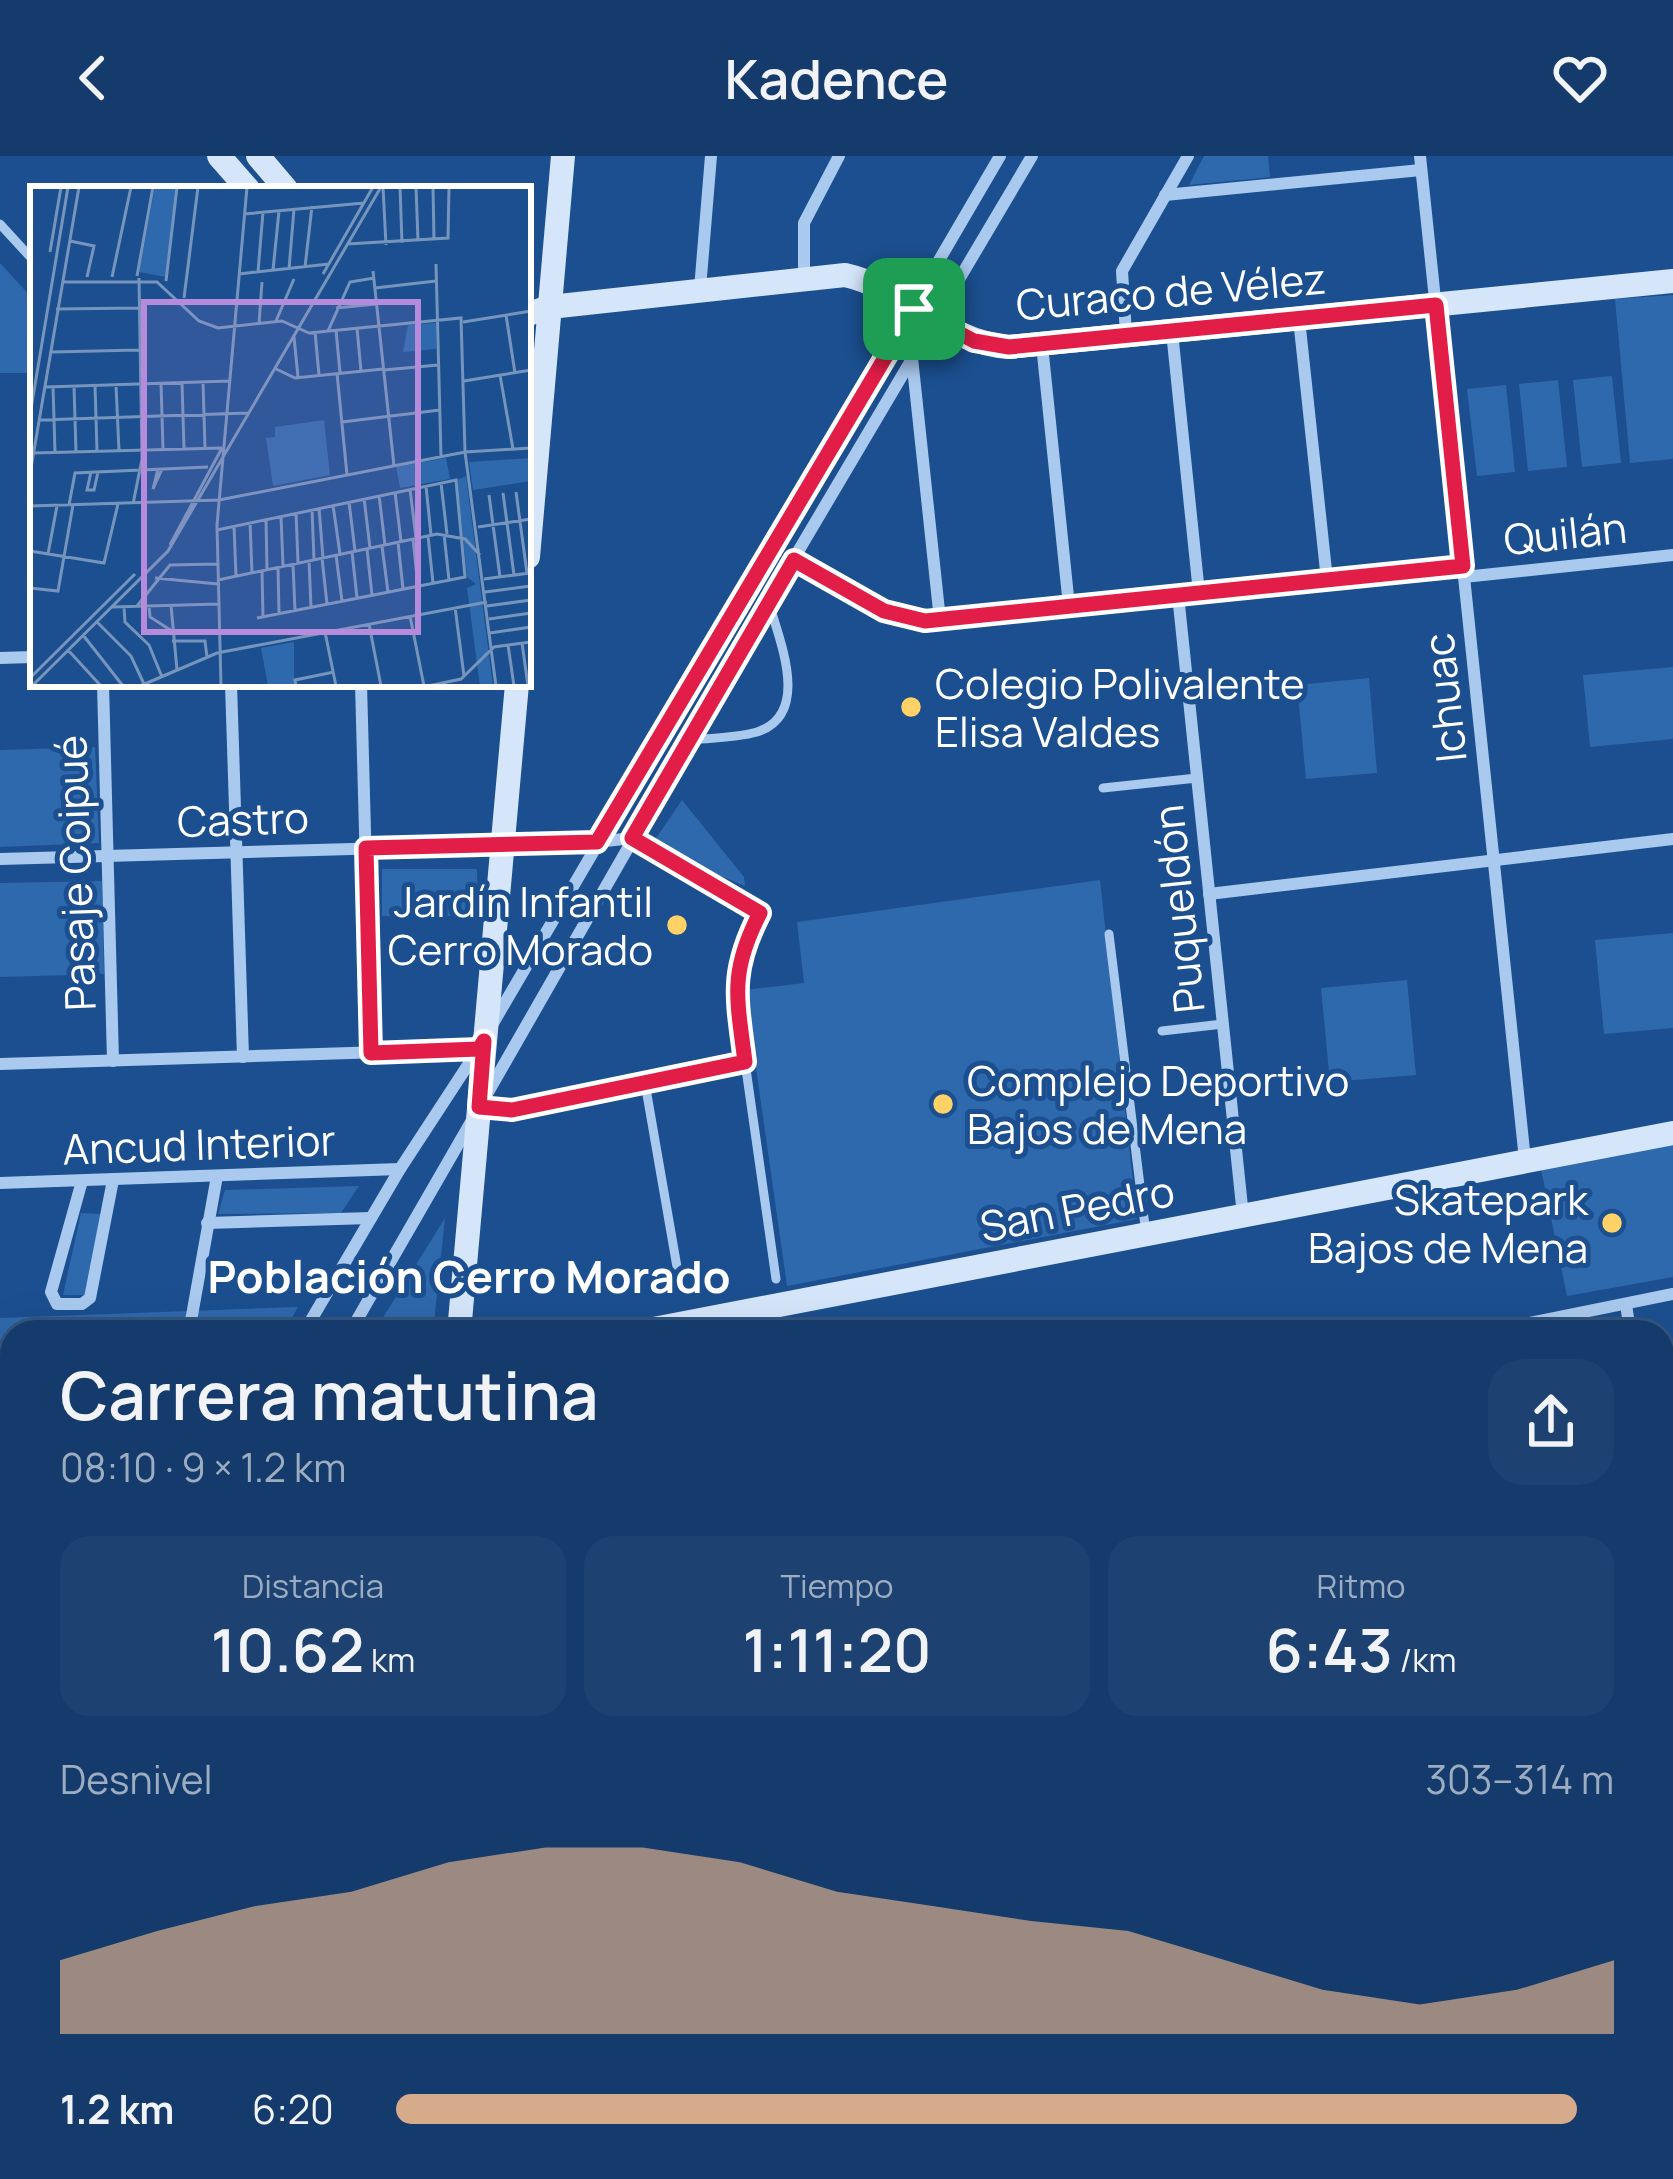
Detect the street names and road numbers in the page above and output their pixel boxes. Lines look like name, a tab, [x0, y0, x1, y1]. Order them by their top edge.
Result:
street label: Curaco de Vélez	[1014, 249, 1328, 333]
street label: Quilán	[1501, 498, 1629, 568]
street label: Ichuac	[1408, 631, 1480, 765]
street label: Pasaje Coipué	[41, 734, 109, 1012]
street label: Castro	[176, 788, 310, 850]
street label: Puqueldón	[1138, 802, 1218, 1016]
street label: Ancud Interior	[62, 1110, 336, 1178]
street label: San Pedro	[975, 1161, 1179, 1255]

